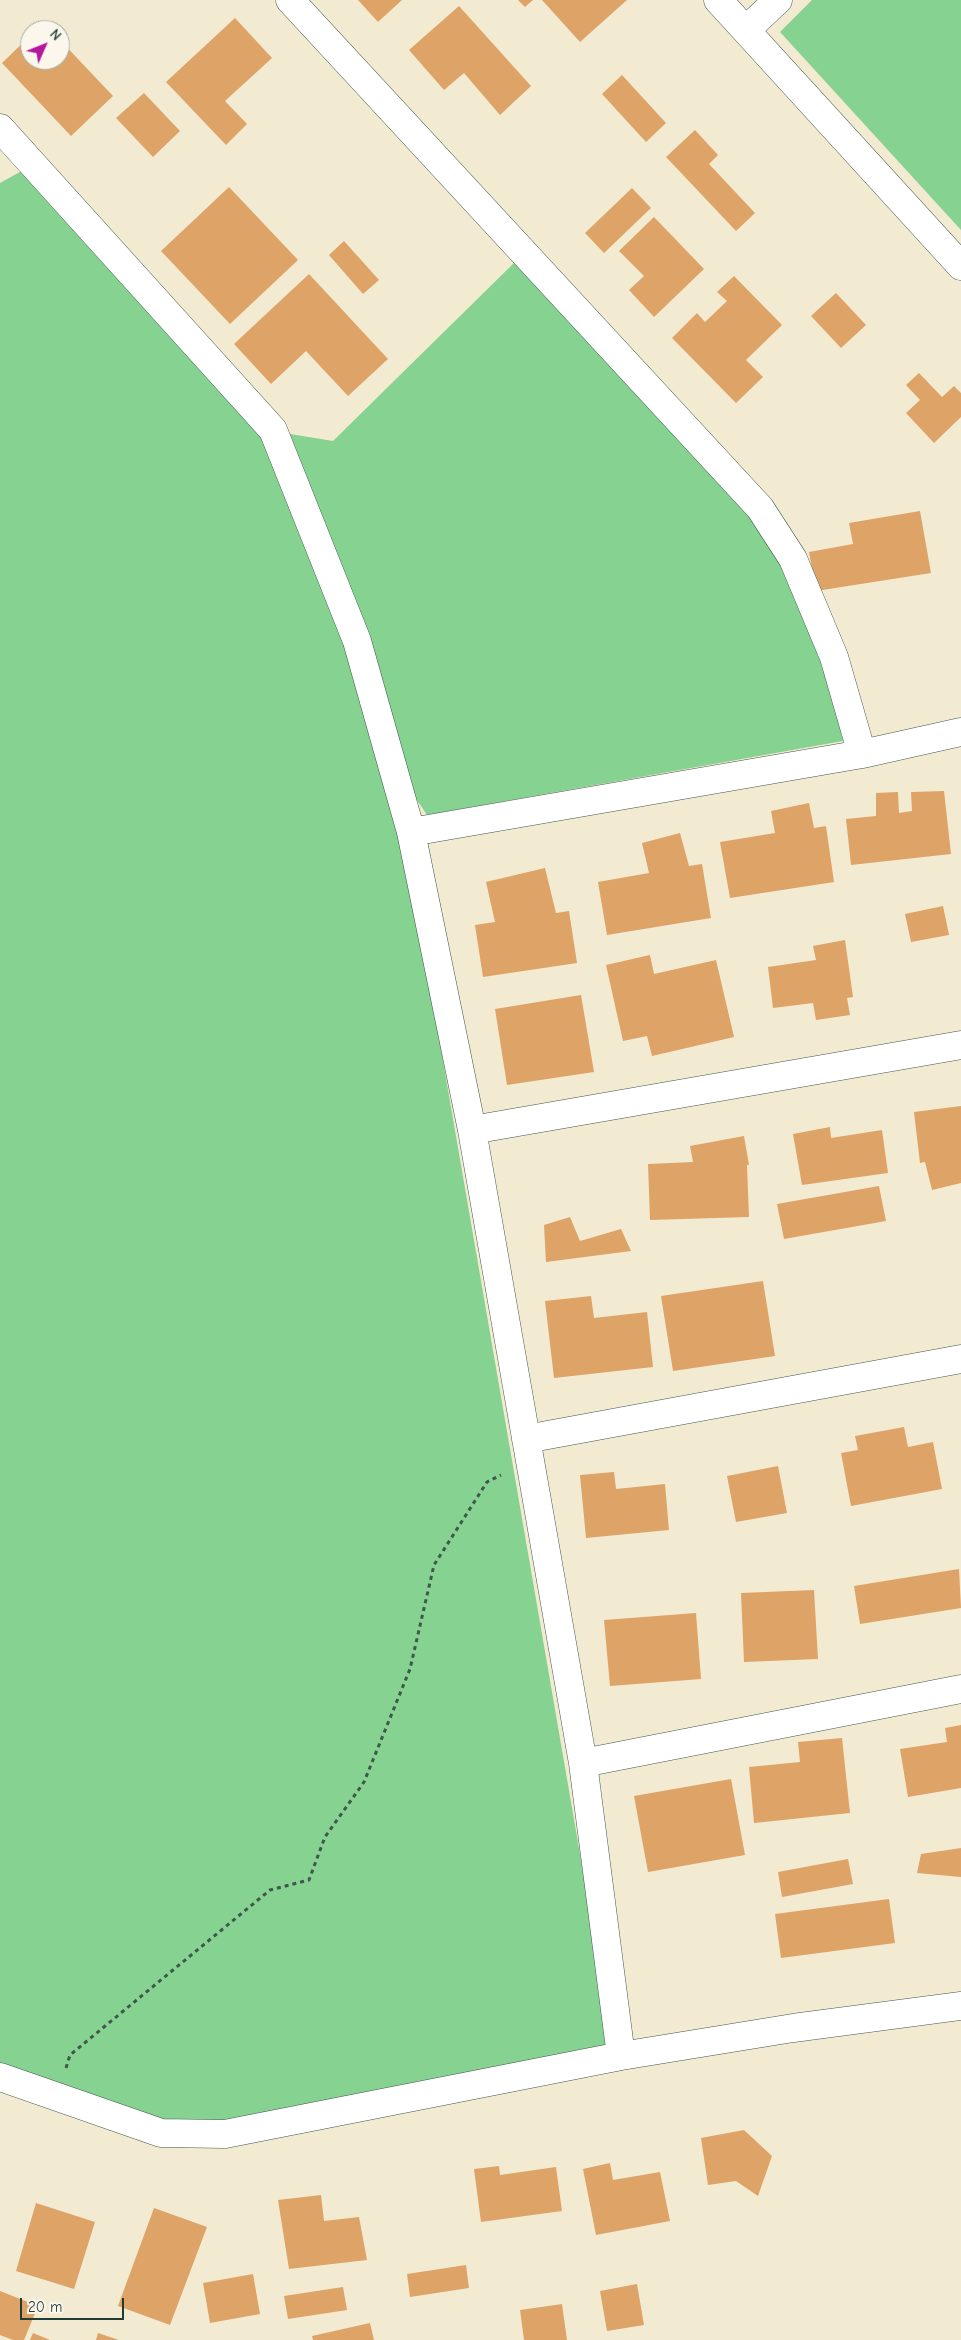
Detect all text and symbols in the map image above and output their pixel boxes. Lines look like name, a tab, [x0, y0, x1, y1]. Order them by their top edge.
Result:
north arrow	[20, 20, 70, 70]
text: N	[46, 26, 65, 44]
scale bar	[22, 2288, 126, 2320]
text: 20 m	[28, 2298, 62, 2316]

